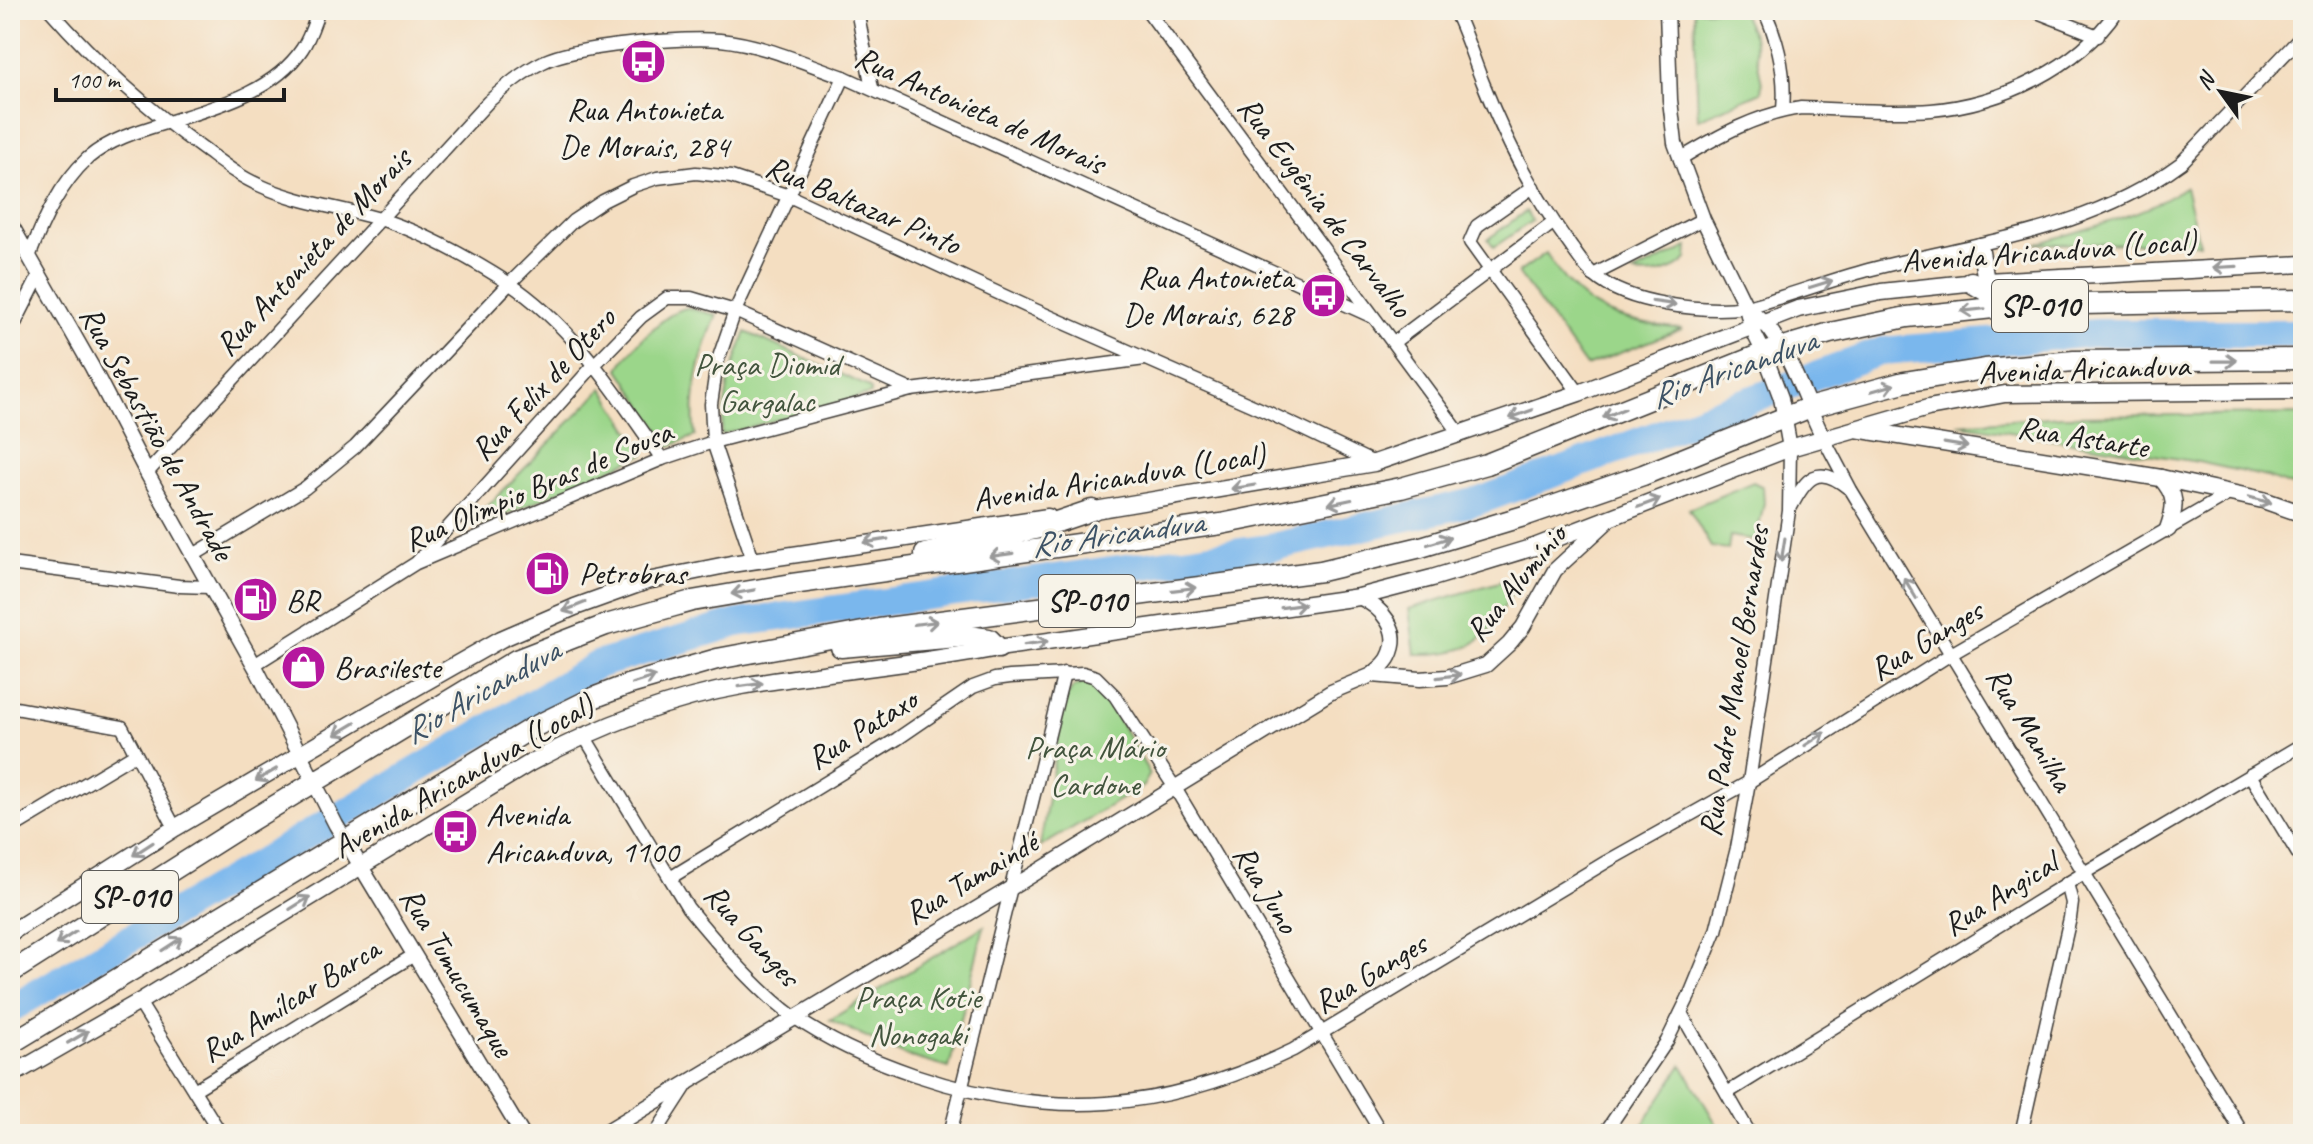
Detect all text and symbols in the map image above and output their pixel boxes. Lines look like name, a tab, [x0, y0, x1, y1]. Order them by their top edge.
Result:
street label: Rua Antonieta de Morais	[849, 36, 1114, 185]
bus stop icon: Rua Antonieta De Morais, 284	[620, 38, 668, 86]
scale bar	[56, 52, 284, 102]
north arrow	[2181, 52, 2261, 132]
text: 100 m	[68, 65, 122, 95]
text: N	[2190, 65, 2222, 95]
street label: Rua Eugênia de Carvalho	[1229, 88, 1422, 327]
place label: Rua Antonieta De Morais, 284	[559, 89, 733, 167]
street label: Rua Antonieta de Morais	[206, 137, 422, 365]
street label: Rua Baltazar Pinto	[760, 146, 968, 265]
street label: Avenida Aricanduva (Local)	[1900, 220, 2199, 282]
place label: Rua Antonieta De Morais, 628	[1123, 257, 1296, 335]
one-way arrow	[2212, 260, 2239, 275]
bus stop icon: Rua Antonieta De Morais, 628	[1300, 271, 1348, 319]
one-way arrow	[1807, 276, 1833, 291]
road number: SP-010	[1992, 280, 2088, 332]
one-way arrow	[1651, 296, 1676, 311]
street label: Rua Felix de Otero	[461, 297, 626, 469]
street label: Rua Sebastião de Andrade	[70, 299, 245, 569]
one-way arrow	[1960, 303, 1987, 318]
water label: Rio Aricanduva	[1644, 317, 1826, 418]
park label: Praça Diomid Gargalac	[694, 344, 845, 422]
street label: Avenida Aricanduva	[1978, 345, 2192, 393]
one-way arrow	[2211, 353, 2238, 368]
one-way arrow	[1870, 379, 1896, 394]
street label: Rua Astarte	[2015, 406, 2154, 468]
one-way arrow	[1602, 407, 1627, 421]
one-way arrow	[1509, 408, 1534, 422]
street label: Rua Olimpio Bras de Sousa	[398, 410, 680, 561]
street label: Avenida Aricanduva (Local)	[970, 433, 1269, 520]
one-way arrow	[1942, 439, 1968, 454]
one-way arrow	[1231, 480, 1256, 495]
one-way arrow	[2247, 493, 2272, 508]
one-way arrow	[1328, 495, 1354, 510]
one-way arrow	[1636, 495, 1661, 509]
water label: Rio Aricanduva	[1028, 499, 1210, 566]
street label: Rua Alumínio	[1456, 513, 1578, 650]
street label: Rua Padre Manoel Bernardes	[1689, 519, 1779, 839]
one-way arrow	[1425, 533, 1451, 548]
one-way arrow	[864, 534, 889, 549]
one-way arrow	[1775, 537, 1790, 562]
one-way arrow	[989, 548, 1014, 563]
fuel station icon: Petrobras	[524, 549, 572, 597]
place label: Petrobras	[579, 553, 689, 594]
road number: SP-010	[1039, 575, 1135, 627]
fuel station icon: BR	[231, 576, 279, 624]
one-way arrow	[1902, 577, 1919, 599]
place label: BR	[286, 580, 322, 621]
one-way arrow	[1170, 581, 1196, 596]
one-way arrow	[731, 585, 757, 600]
street label: Rua Ganges	[1862, 589, 1993, 690]
one-way arrow	[1280, 598, 1305, 613]
one-way arrow	[562, 601, 587, 615]
one-way arrow	[913, 615, 938, 630]
water label: Rio Aricanduva	[395, 627, 570, 753]
one-way arrow	[1022, 635, 1048, 650]
shop icon: Brasileste	[279, 643, 327, 691]
place label: Brasileste	[334, 647, 443, 688]
street label: Rua Manilha	[1977, 659, 2084, 801]
one-way arrow	[1436, 668, 1462, 683]
one-way arrow	[631, 671, 656, 686]
one-way arrow	[737, 677, 763, 692]
street label: Rua Pataxo	[799, 677, 928, 779]
street label: Avenida Aricanduva (Local)	[325, 684, 602, 867]
one-way arrow	[334, 721, 357, 737]
park label: Praça Mário Cardone	[1025, 727, 1168, 805]
one-way arrow	[1803, 731, 1826, 747]
one-way arrow	[255, 767, 278, 783]
place label: Avenida Aricanduva, 1100	[486, 794, 681, 872]
bus stop icon: Avenida Aricanduva, 1100	[431, 808, 479, 856]
street label: Rua Tamaindé	[897, 820, 1049, 934]
street label: Rua Juno	[1224, 837, 1309, 942]
street label: Rua Angical	[1935, 840, 2070, 945]
one-way arrow	[132, 842, 155, 858]
road number: SP-010	[82, 871, 178, 923]
street label: Rua Ganges	[695, 875, 811, 997]
street label: Rua Tumucumaque	[390, 880, 525, 1066]
one-way arrow	[288, 895, 311, 911]
street label: Rua Ganges	[1306, 922, 1437, 1023]
street label: Rua Amílcar Barca	[193, 927, 390, 1071]
one-way arrow	[55, 931, 78, 947]
one-way arrow	[160, 936, 183, 952]
park label: Praça Kotie Nonogaki	[855, 977, 984, 1055]
one-way arrow	[65, 1029, 89, 1044]

